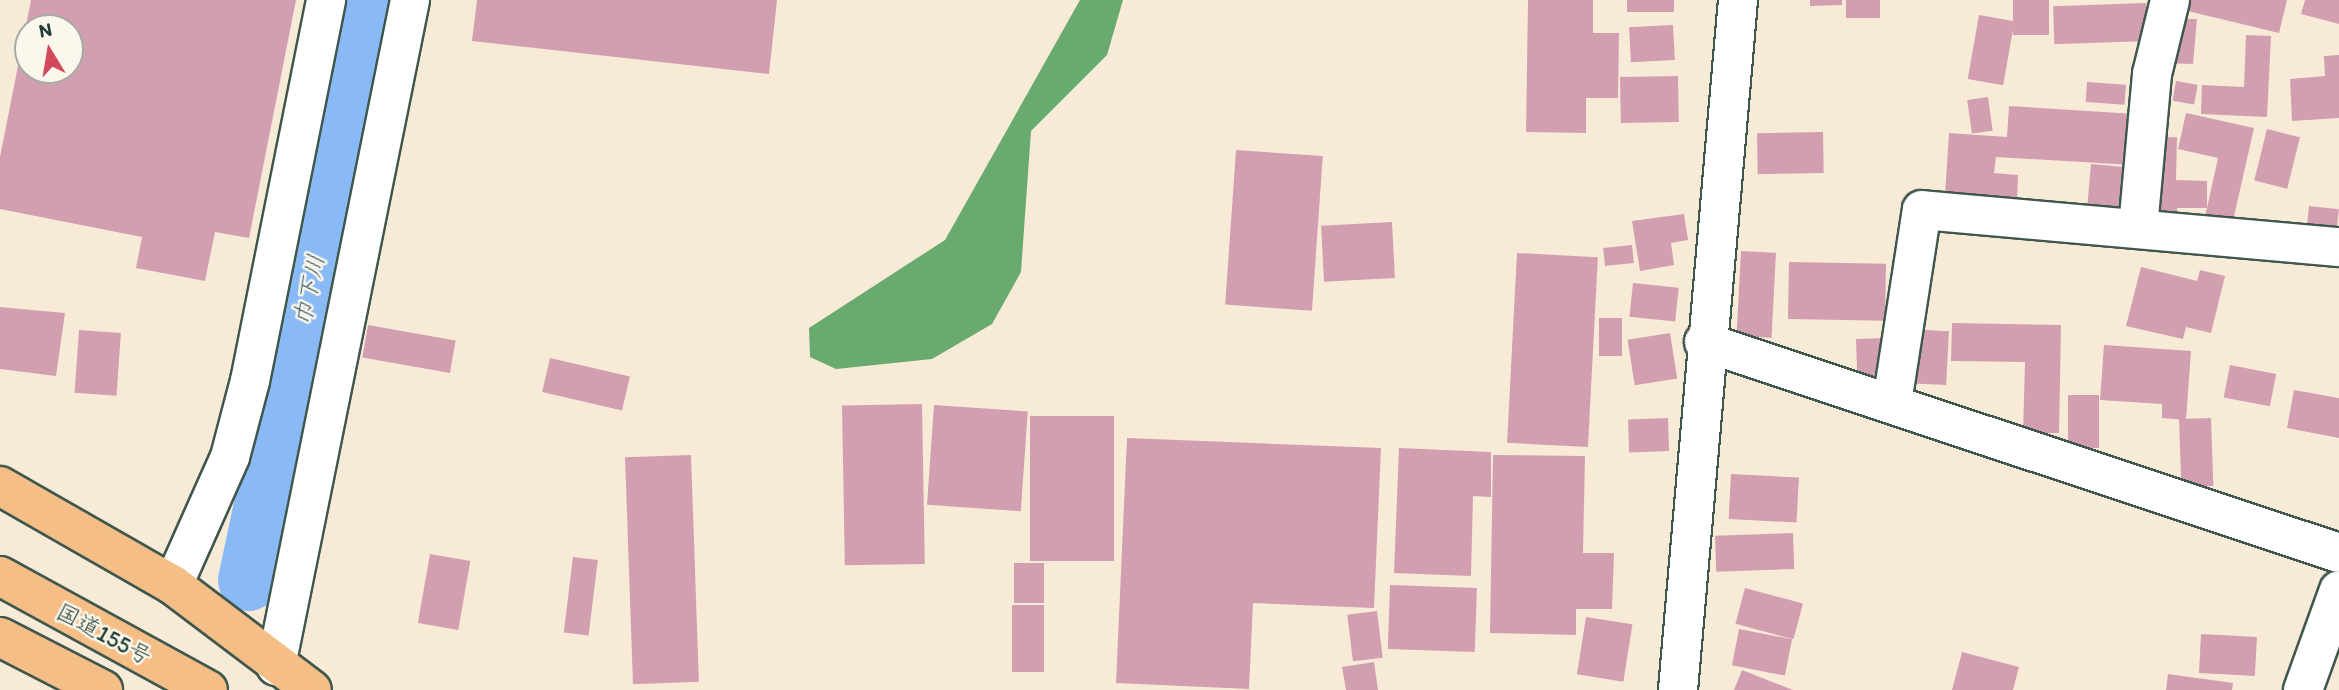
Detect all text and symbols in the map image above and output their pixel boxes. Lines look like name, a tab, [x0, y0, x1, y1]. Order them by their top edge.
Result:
north arrow	[14, 14, 84, 84]
text: N	[37, 17, 54, 42]
water label: 巾下川	[287, 252, 331, 328]
street label: 国道155号	[52, 597, 156, 671]

